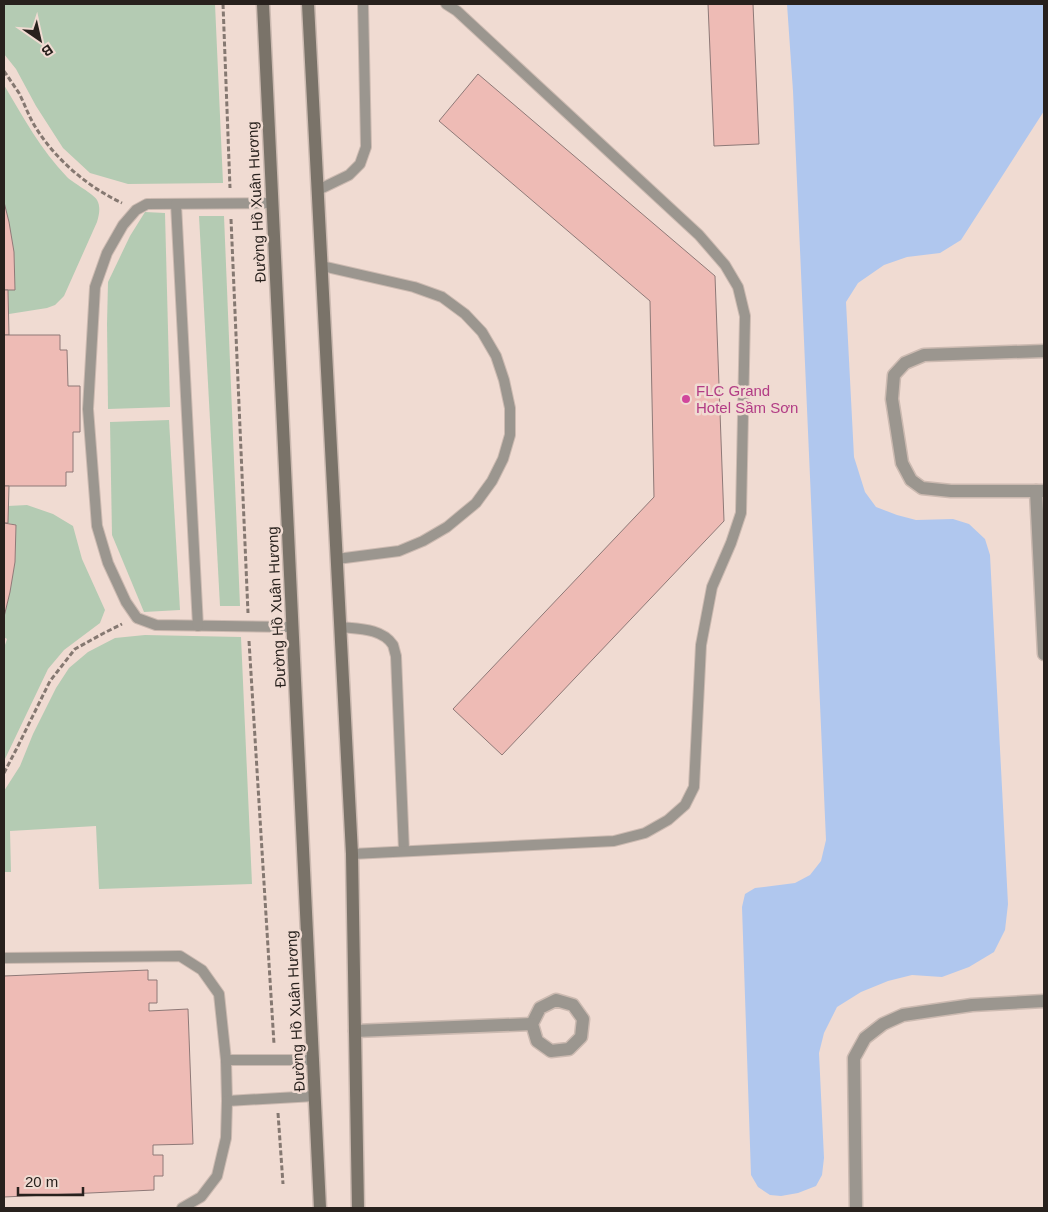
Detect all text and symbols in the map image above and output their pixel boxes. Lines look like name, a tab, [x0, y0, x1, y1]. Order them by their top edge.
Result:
north arrow	[15, 15, 65, 65]
text: B	[39, 41, 56, 60]
street label: Đường Hồ Xuân Hương	[243, 121, 269, 283]
place label: FLC Grand Hotel Sầm Sơn	[696, 382, 798, 416]
marker: FLC Grand Hotel Sầm Sơn	[680, 393, 692, 405]
street label: Đường Hồ Xuân Hương	[263, 526, 289, 688]
street label: Đường Hồ Xuân Hương	[282, 930, 308, 1092]
scale bar	[18, 1164, 82, 1196]
text: 20 m	[25, 1173, 58, 1190]

